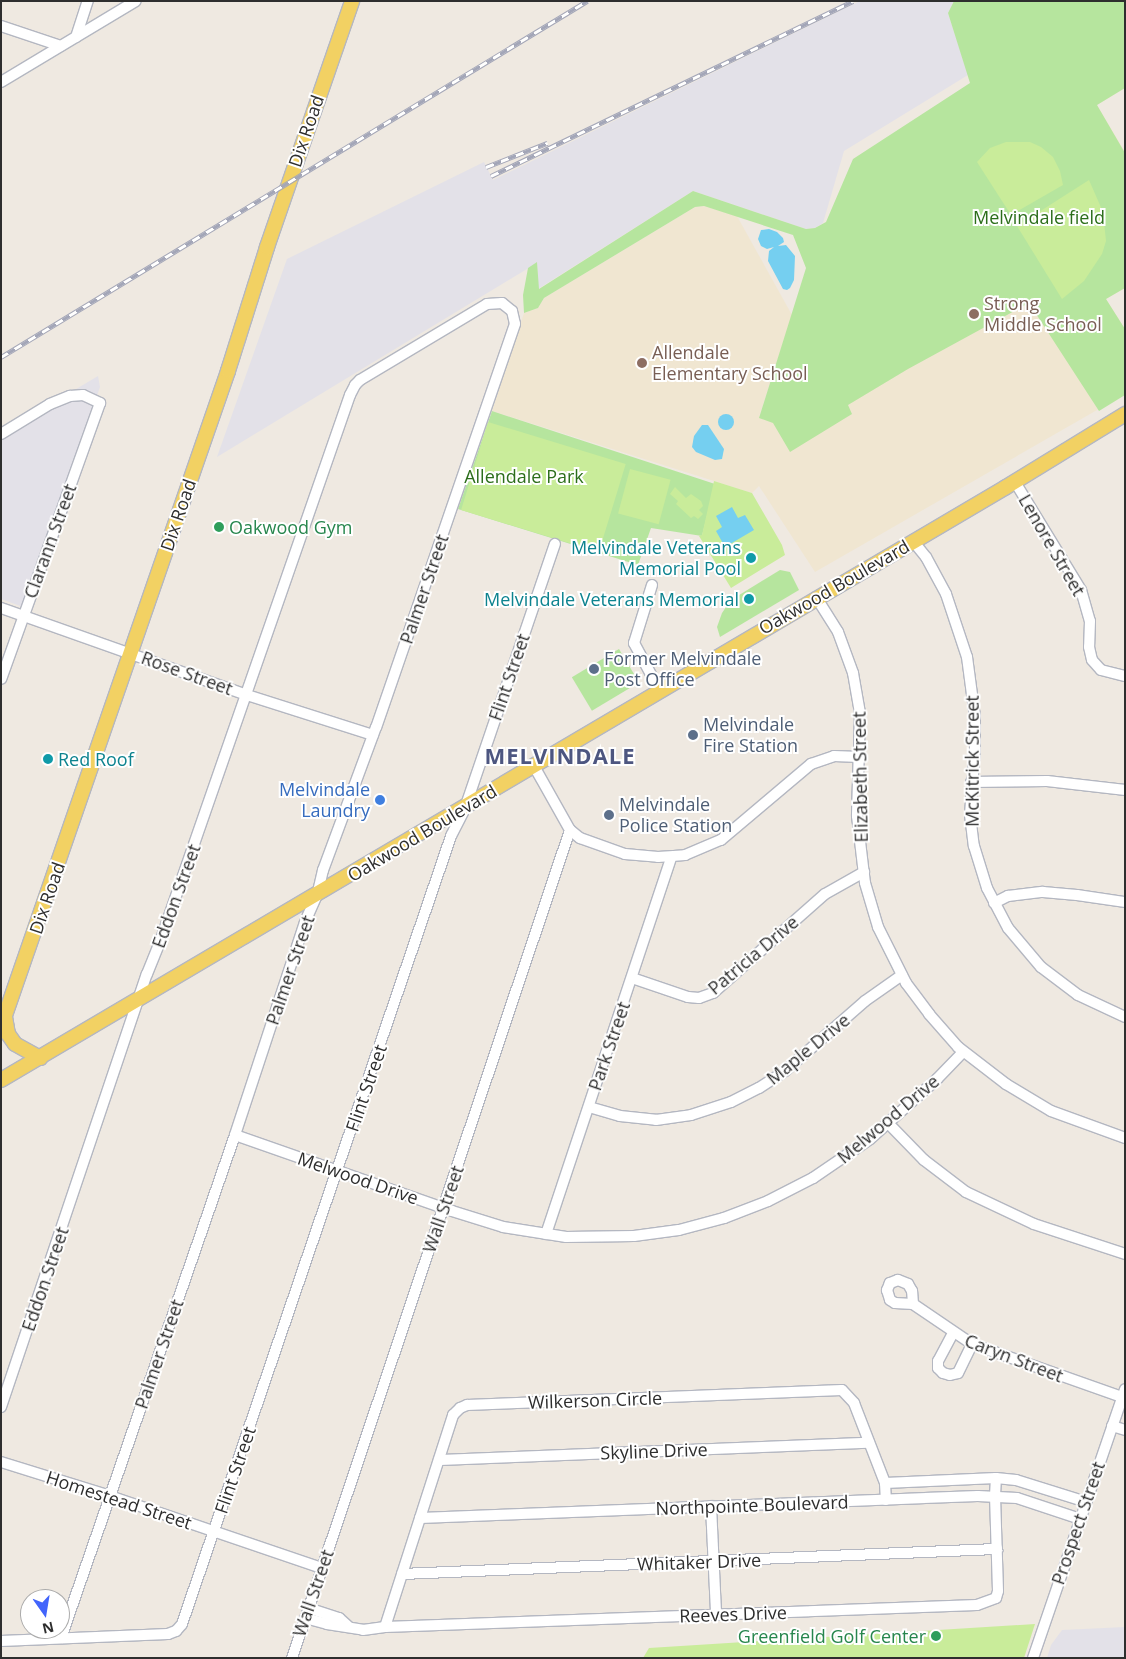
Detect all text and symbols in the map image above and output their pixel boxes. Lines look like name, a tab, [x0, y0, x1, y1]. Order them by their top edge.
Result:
street label: Dix Road	[284, 92, 328, 170]
park label: Melvindale field	[973, 206, 1105, 228]
place label: Strong Middle School	[984, 293, 1102, 336]
marker: Strong Middle School	[968, 308, 980, 320]
place label: Allendale Elementary School	[652, 342, 808, 384]
marker: Allendale Elementary School	[636, 357, 648, 369]
park label: Allendale Park	[464, 465, 584, 487]
street label: Dix Road	[156, 476, 200, 554]
street label: Clarann Street	[19, 481, 81, 601]
street label: Lenore Street	[1014, 490, 1090, 600]
place label: Oakwood Gym	[229, 516, 353, 538]
marker: Oakwood Gym	[213, 521, 225, 533]
street label: Palmer Street	[395, 531, 453, 647]
street label: Oakwood Boulevard	[755, 535, 913, 639]
place label: Melvindale Veterans Memorial Pool	[571, 537, 741, 580]
marker: Melvindale Veterans Memorial Pool	[745, 552, 757, 564]
place label: Melvindale Veterans Memorial	[484, 588, 739, 610]
marker: Melvindale Veterans Memorial	[743, 593, 755, 605]
street label: Flint Street	[484, 631, 534, 723]
street label: Rose Street	[138, 647, 236, 699]
place label: Former Melvindale Post Office	[604, 648, 761, 691]
marker: Former Melvindale Post Office	[588, 663, 600, 675]
street label: McKitrick Street	[961, 695, 983, 827]
street label: Elizabeth Street	[848, 711, 872, 843]
place label: Melvindale Fire Station	[703, 714, 798, 756]
marker: Melvindale Fire Station	[687, 729, 699, 741]
district label: MELVINDALE	[483, 743, 637, 769]
place label: Red Roof	[58, 748, 134, 770]
marker: Red Roof	[42, 753, 54, 765]
place label: Melvindale Laundry	[279, 779, 370, 822]
street label: Oakwood Boulevard	[343, 780, 501, 886]
marker: Melvindale Laundry	[374, 794, 386, 806]
place label: Melvindale Police Station	[619, 794, 732, 836]
marker: Melvindale Police Station	[603, 809, 615, 821]
street label: Eddon Street	[147, 841, 205, 951]
street label: Dix Road	[25, 859, 69, 937]
street label: Patricia Drive	[704, 911, 802, 999]
street label: Palmer Street	[261, 912, 319, 1028]
street label: Park Street	[584, 999, 634, 1093]
street label: Maple Drive	[762, 1009, 854, 1089]
street label: Flint Street	[341, 1042, 391, 1134]
street label: Melwood Drive	[833, 1070, 943, 1168]
street label: Melwood Drive	[295, 1147, 421, 1209]
street label: Wall Street	[418, 1163, 468, 1255]
street label: Eddon Street	[17, 1224, 73, 1334]
street label: Palmer Street	[130, 1296, 188, 1412]
street label: Caryn Street	[962, 1329, 1066, 1387]
street label: Wilkerson Circle	[528, 1387, 662, 1413]
street label: Flint Street	[210, 1424, 260, 1516]
street label: Skyline Drive	[600, 1438, 708, 1464]
street label: Prospect Street	[1047, 1459, 1109, 1587]
street label: Homestead Street	[43, 1466, 195, 1534]
street label: Northpointe Boulevard	[655, 1491, 849, 1519]
street label: Wall Street	[288, 1547, 338, 1639]
street label: Whitaker Drive	[637, 1549, 761, 1575]
north arrow	[20, 1589, 70, 1639]
street label: Reeves Drive	[679, 1601, 787, 1627]
text: N	[41, 1618, 56, 1639]
place label: Greenfield Golf Center	[738, 1625, 926, 1647]
marker: Greenfield Golf Center	[930, 1630, 942, 1642]

